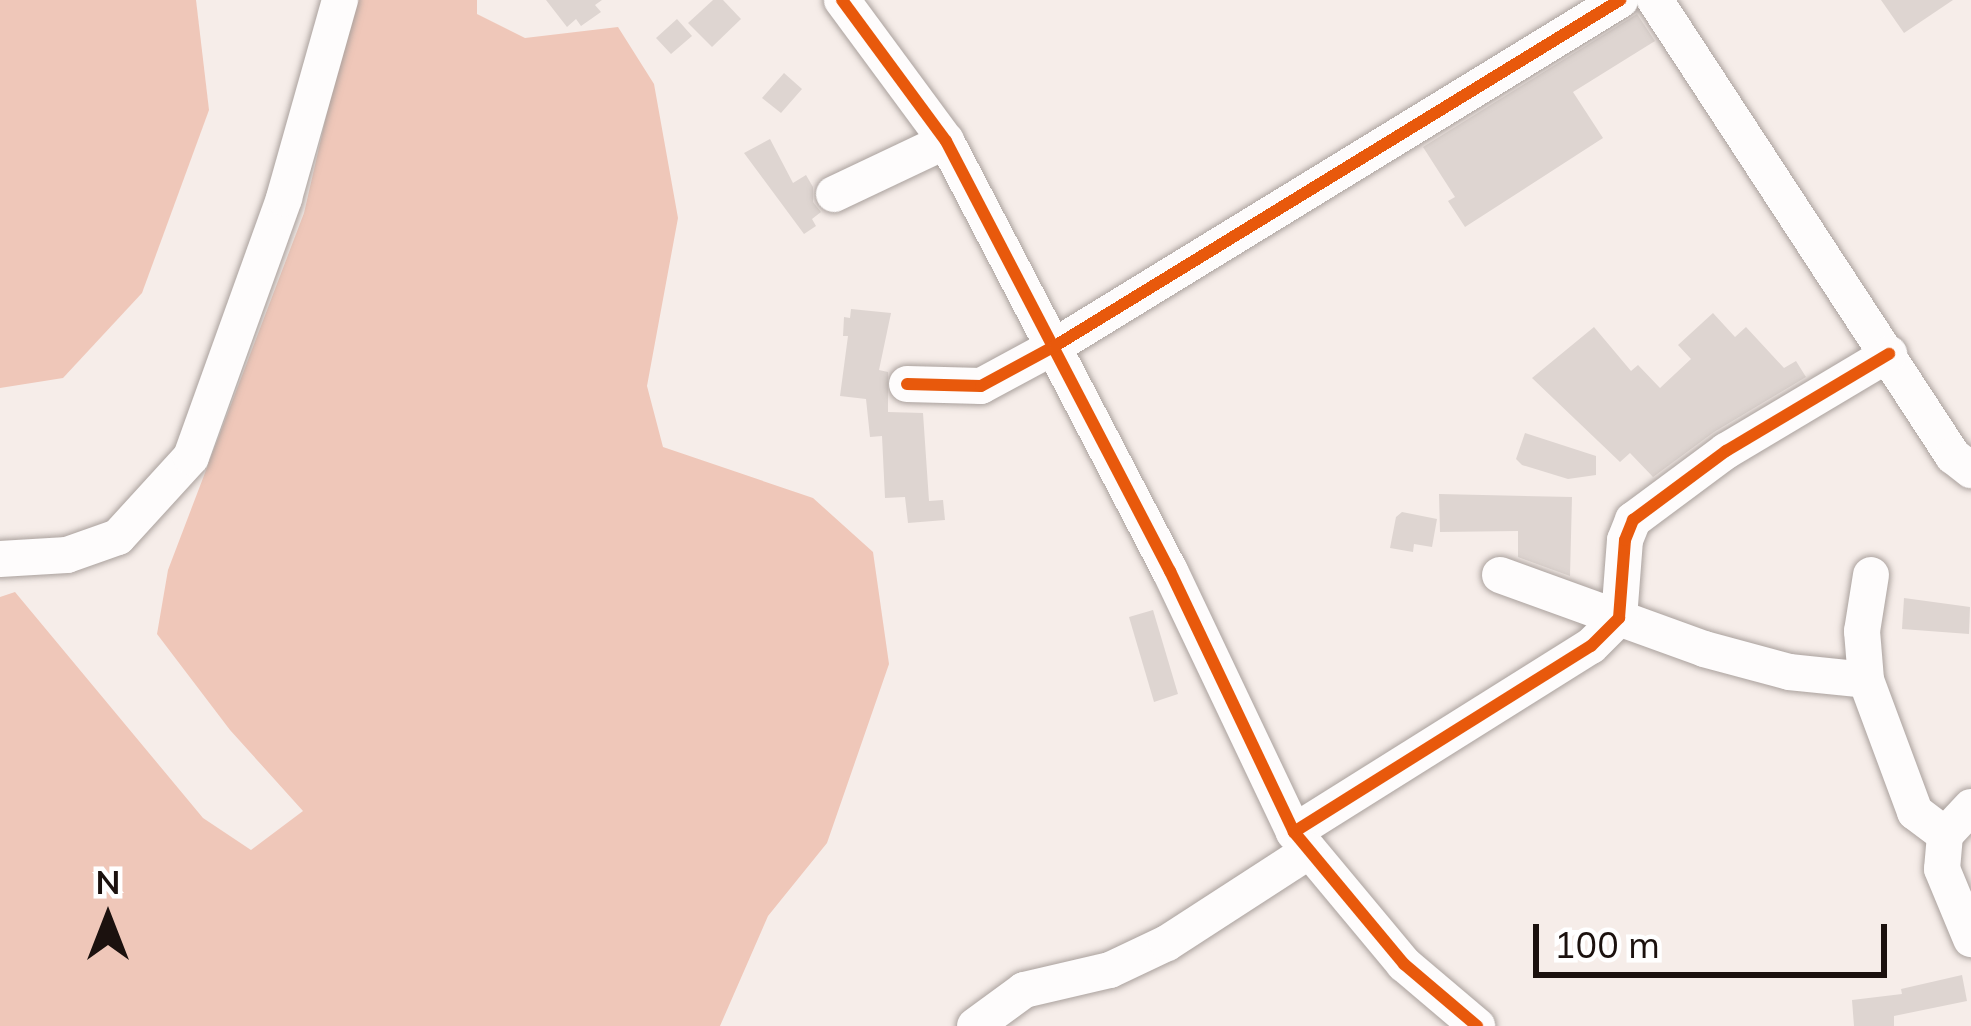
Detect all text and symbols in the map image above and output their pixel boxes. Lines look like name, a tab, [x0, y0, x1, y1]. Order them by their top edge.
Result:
north arrow	[48, 858, 168, 978]
text: N	[96, 861, 120, 902]
scale bar	[1539, 900, 1893, 974]
text: 100 m	[1554, 922, 1660, 967]

